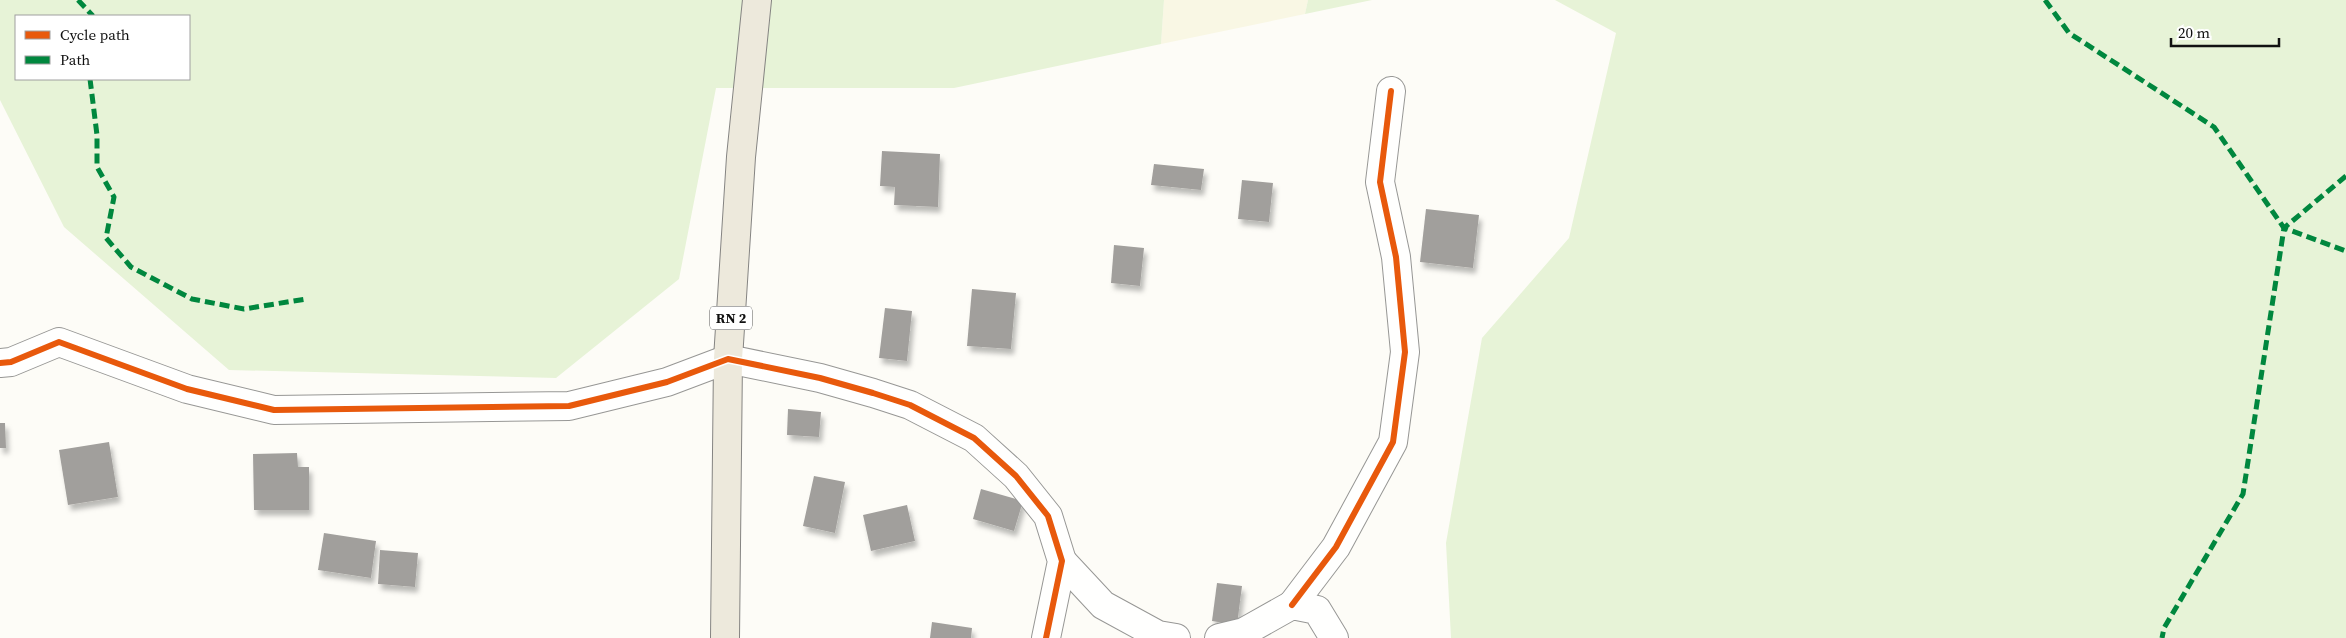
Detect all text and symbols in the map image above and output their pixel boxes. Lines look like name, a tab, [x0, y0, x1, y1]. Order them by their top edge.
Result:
legend	[15, 15, 190, 80]
scale bar	[2171, 15, 2278, 47]
text: 20 m	[2178, 22, 2210, 43]
text: Cycle path	[60, 24, 130, 45]
text: Path	[60, 49, 90, 70]
road number: RN 2	[710, 306, 752, 330]

